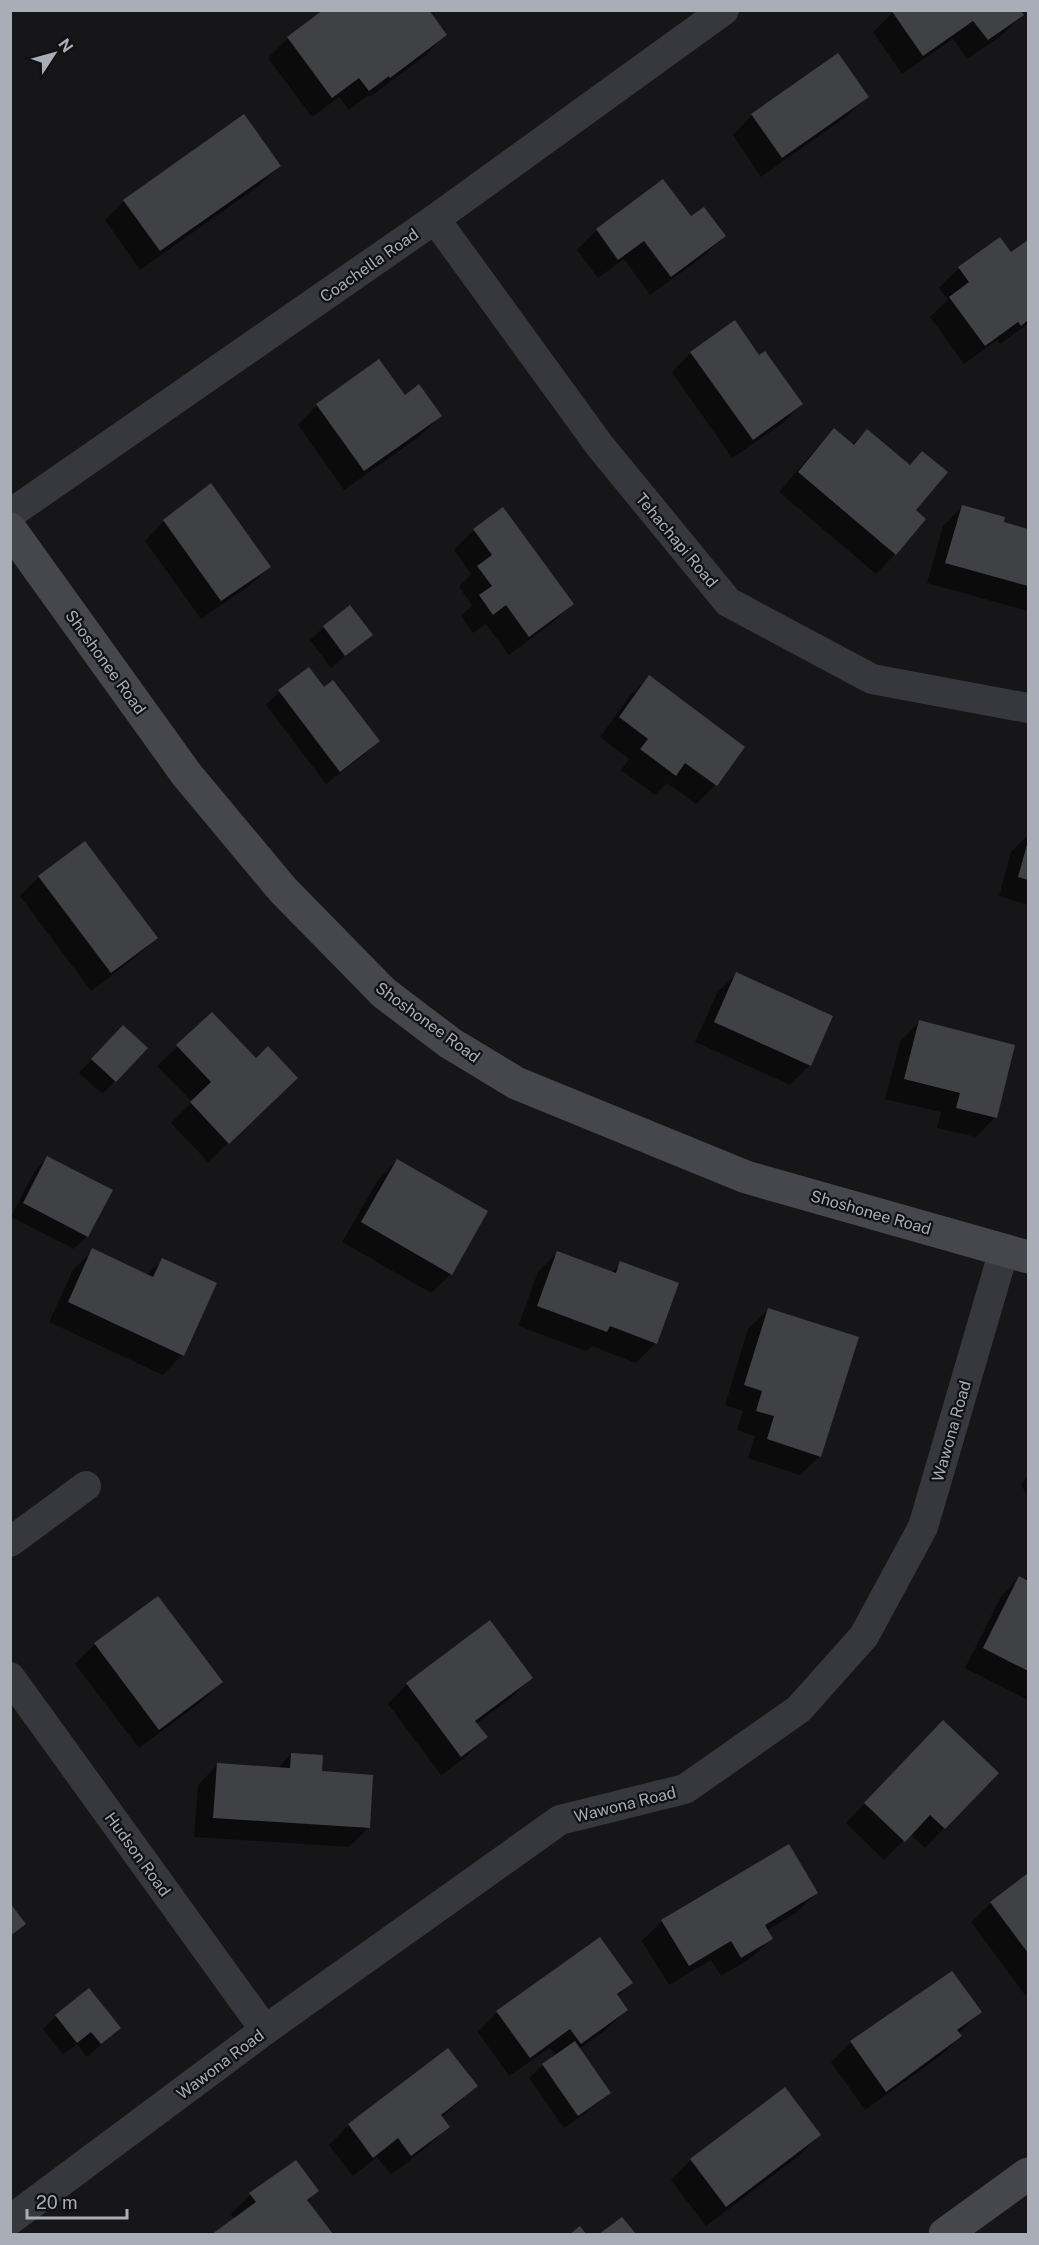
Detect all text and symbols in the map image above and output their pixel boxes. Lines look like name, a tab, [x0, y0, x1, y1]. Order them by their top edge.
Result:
north arrow	[24, 24, 84, 84]
text: N	[54, 35, 77, 56]
street label: Coachella Road	[316, 224, 422, 306]
street label: Tehachapi Road	[632, 489, 722, 591]
street label: Shoshonee Road	[61, 606, 150, 718]
street label: Shoshonee Road	[372, 978, 484, 1067]
street label: Shoshonee Road	[808, 1186, 933, 1239]
street label: Wawona Road	[928, 1378, 975, 1484]
street label: Wawona Road	[572, 1783, 678, 1826]
street label: Hudson Road	[101, 1809, 174, 1900]
street label: Wawona Road	[173, 2025, 268, 2103]
scale bar	[27, 2182, 128, 2220]
text: 20 m	[36, 2192, 78, 2213]

